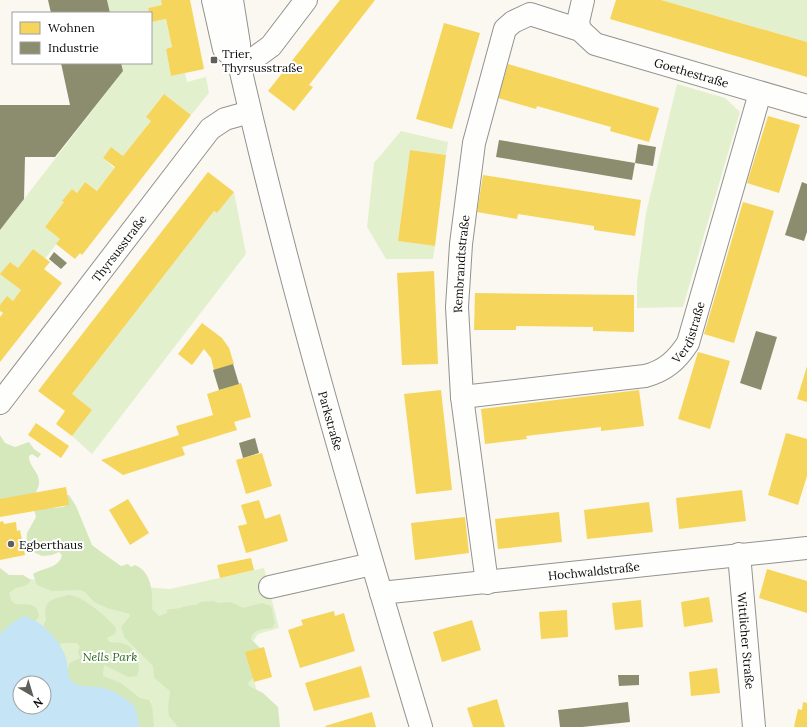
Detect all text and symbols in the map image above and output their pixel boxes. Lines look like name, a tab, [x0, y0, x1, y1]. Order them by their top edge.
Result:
legend	[12, 12, 152, 64]
text: Wohnen	[48, 20, 95, 35]
text: Industrie	[48, 40, 99, 55]
place label: Trier, Thyrsusstraße	[222, 46, 303, 75]
street label: Goethestraße	[652, 54, 731, 90]
marker: Trier, Thyrsusstraße	[209, 55, 219, 65]
street label: Thyrsusstraße	[88, 211, 149, 285]
street label: Rembrandtstraße	[449, 214, 472, 313]
street label: Verdistraße	[668, 299, 707, 367]
street label: Parkstraße	[316, 389, 347, 453]
place label: Egberthaus	[19, 537, 83, 552]
marker: Egberthaus	[6, 539, 16, 549]
street label: Hochwaldstraße	[547, 558, 641, 583]
street label: Wittlicher Straße	[735, 592, 758, 690]
park label: Nells Park	[83, 649, 137, 664]
north arrow	[12, 675, 52, 715]
text: N	[30, 695, 46, 711]

